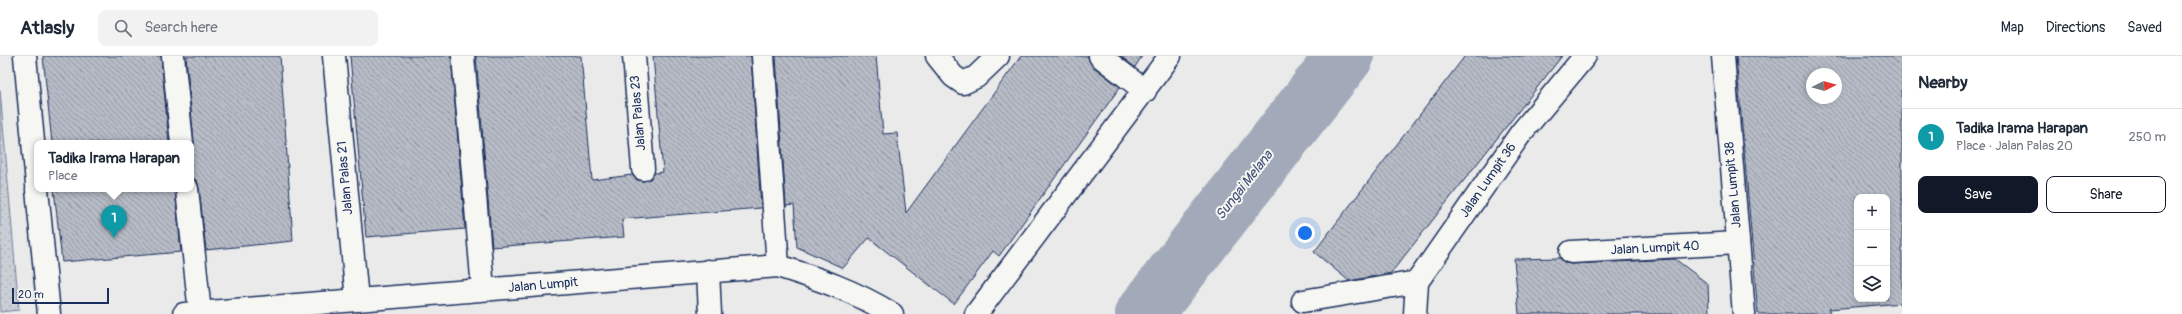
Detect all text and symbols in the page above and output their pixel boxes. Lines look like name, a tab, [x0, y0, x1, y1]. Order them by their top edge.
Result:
search box	[98, 10, 378, 46]
text: Atlasly	[20, 16, 74, 40]
icon: search	[112, 17, 134, 39]
text: Search here	[144, 18, 218, 37]
text: Map	[2001, 19, 2024, 36]
text: Directions	[2046, 19, 2105, 36]
text: Saved	[2127, 19, 2162, 36]
north arrow	[1806, 68, 1842, 104]
text: Nearby	[1918, 72, 1967, 93]
street label: Jalan Palas 23	[627, 75, 649, 151]
text: Tadika Irama Harapan	[1956, 119, 2088, 138]
text: 1	[1928, 129, 1934, 145]
text: 250 m	[2128, 129, 2166, 145]
text: Place · Jalan Palas 20	[1956, 138, 2073, 154]
popup	[34, 140, 194, 192]
street label: Jalan Palas 21	[334, 140, 356, 216]
street label: Jalan Lumpit 36	[1456, 140, 1520, 220]
street label: Jalan Lumpit 38	[1721, 141, 1745, 229]
water label: Sungai Melana	[1212, 146, 1277, 223]
text: Tadika Irama Harapan	[48, 149, 180, 168]
text: Place	[48, 168, 77, 184]
button: Save	[1918, 176, 2038, 213]
button: Share	[2046, 176, 2166, 213]
map controls	[1854, 194, 1890, 302]
button: +	[1854, 194, 1890, 230]
pin: 1	[101, 205, 127, 238]
your location	[1295, 223, 1315, 243]
button: −	[1854, 230, 1890, 266]
street label: Jalan Lumpit 40	[1610, 238, 1700, 258]
button: layers	[1854, 266, 1890, 302]
street label: Jalan Lumpit	[507, 274, 579, 296]
scale bar	[12, 286, 109, 305]
text: 20 m	[18, 288, 44, 301]

